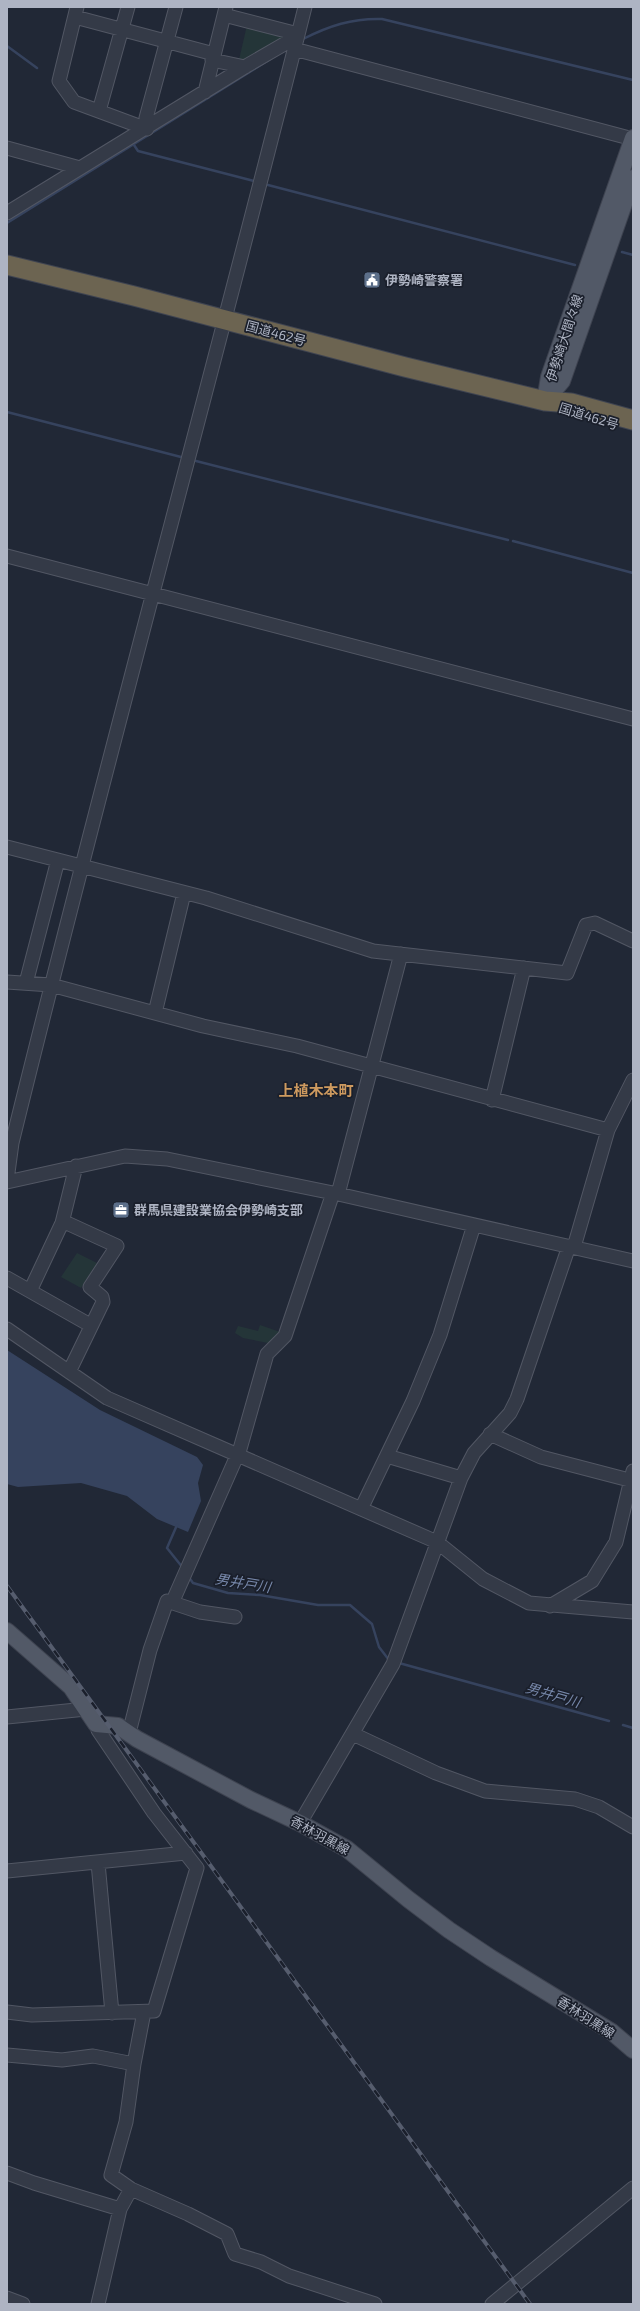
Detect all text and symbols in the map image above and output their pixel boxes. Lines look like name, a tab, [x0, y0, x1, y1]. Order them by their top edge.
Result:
public building icon: 伊勢崎警察署	[362, 270, 382, 290]
place label: 伊勢崎警察署	[385, 272, 463, 288]
street label: 伊勢崎大間々線	[542, 292, 586, 384]
street label: 国道462号	[244, 317, 308, 349]
street label: 国道462号	[557, 399, 621, 433]
district label: 上植木本町	[278, 1081, 354, 1099]
office icon: 群馬県建設業協会伊勢崎支部	[111, 1200, 131, 1220]
place label: 群馬県建設業協会伊勢崎支部	[134, 1202, 303, 1218]
water label: 男井戸川	[214, 1570, 274, 1596]
water label: 男井戸川	[524, 1679, 584, 1711]
street label: 香林羽黒線	[288, 1812, 352, 1858]
street label: 香林羽黒線	[554, 1993, 618, 2041]

